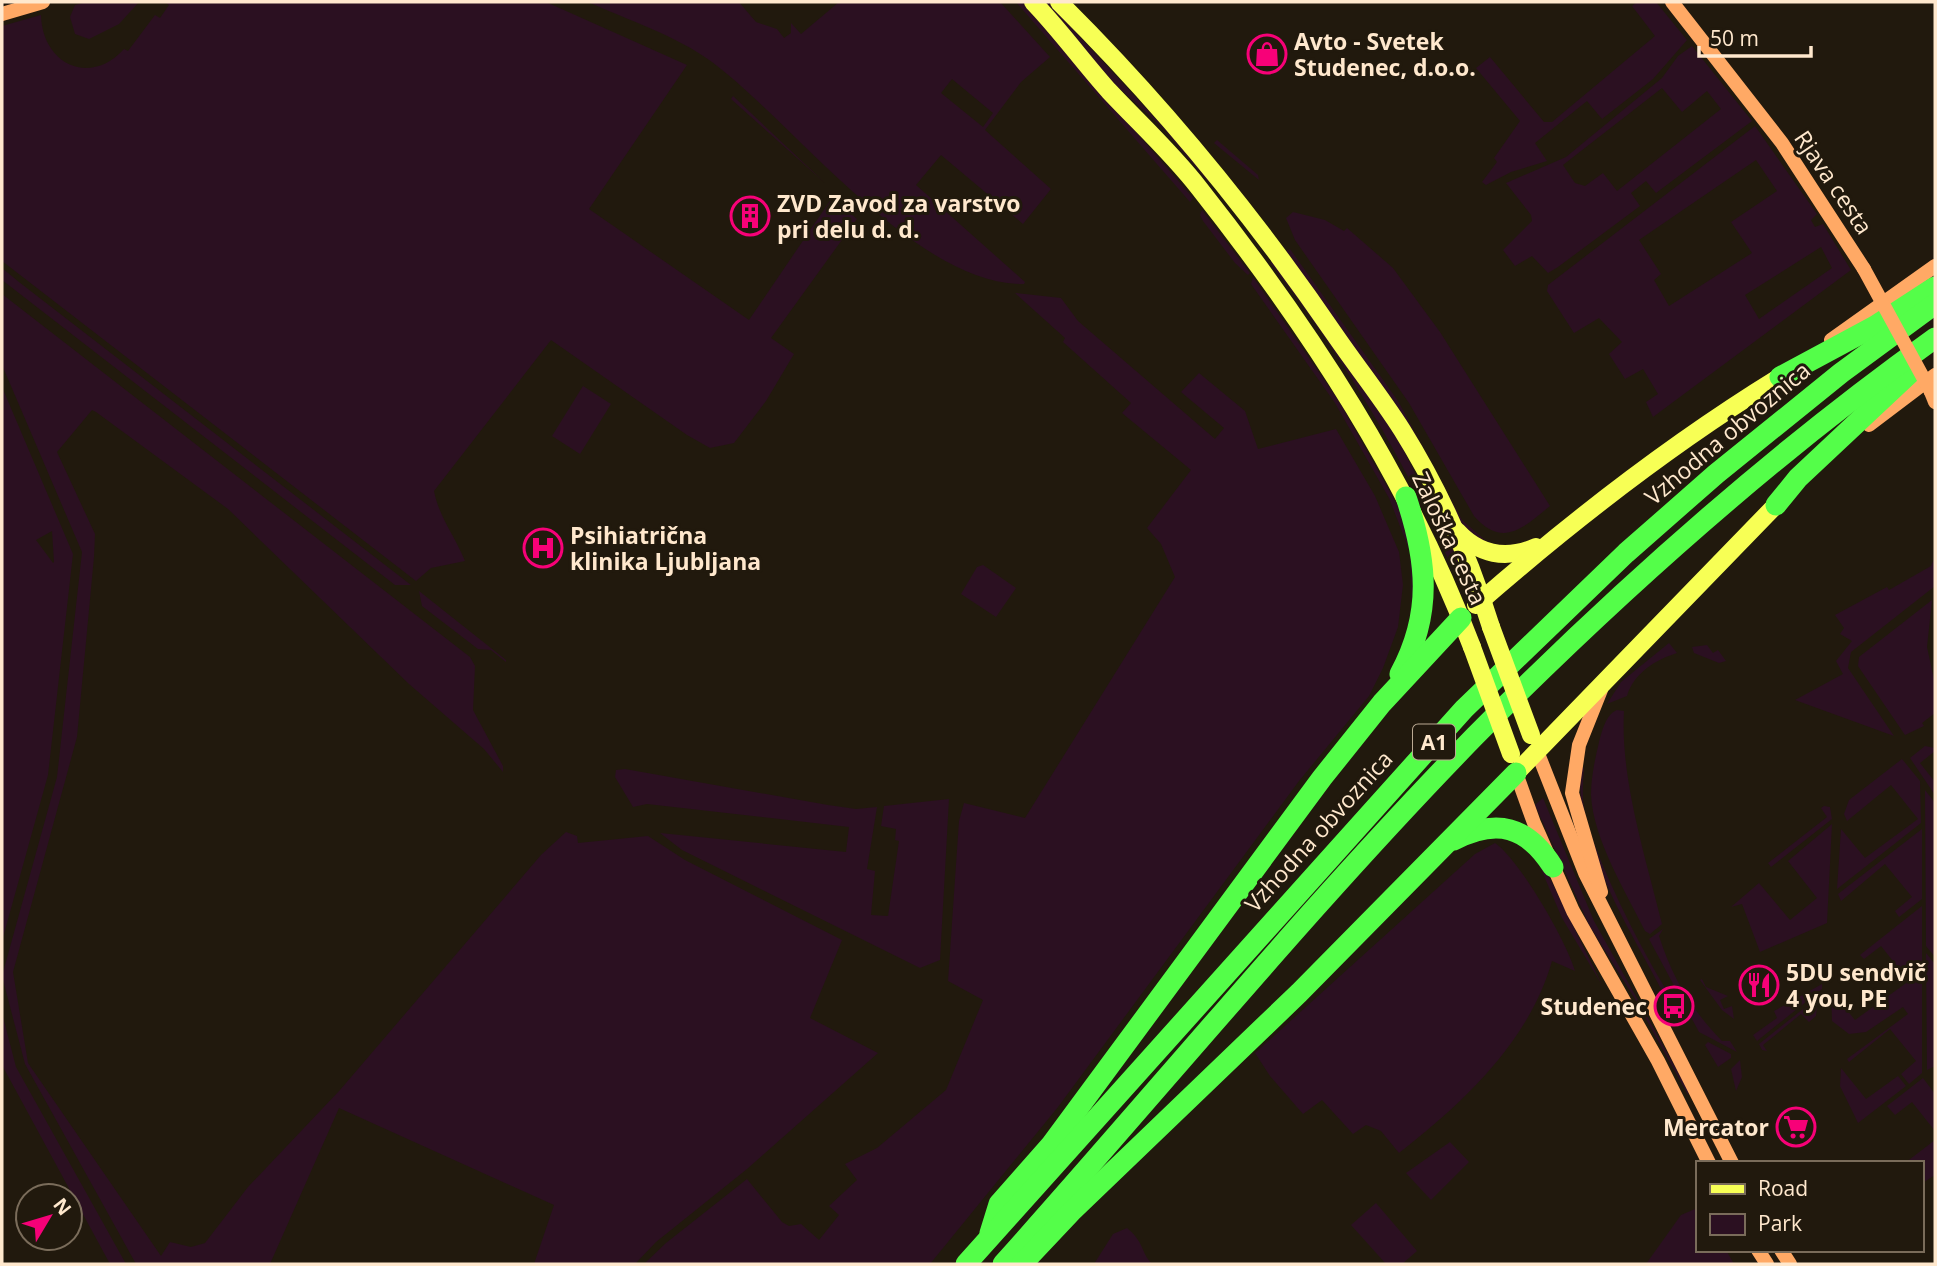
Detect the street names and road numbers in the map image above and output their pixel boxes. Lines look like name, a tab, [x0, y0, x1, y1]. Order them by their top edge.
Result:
street label: Rjava cesta	[1787, 124, 1881, 240]
street label: Vzhodna obvoznica	[1637, 354, 1817, 512]
street label: Zaloška cesta	[1405, 466, 1495, 610]
road number: A1	[1413, 724, 1455, 760]
street label: Vzhodna obvoznica	[1237, 743, 1399, 919]

